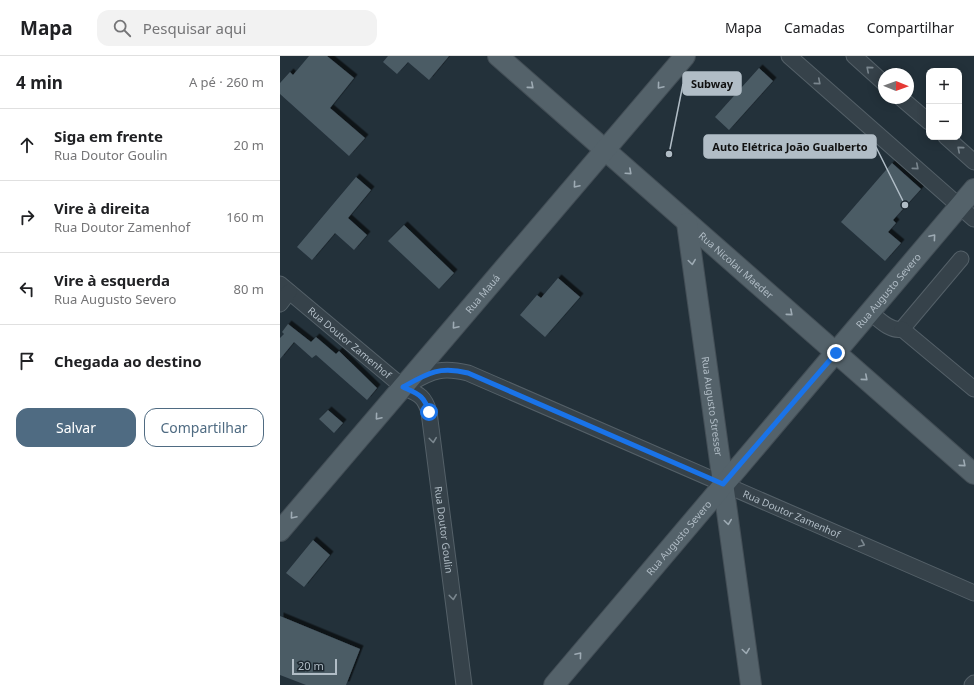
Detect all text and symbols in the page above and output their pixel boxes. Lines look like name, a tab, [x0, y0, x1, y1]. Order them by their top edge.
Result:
search box	[97, 10, 377, 46]
text: Mapa	[20, 15, 73, 41]
icon: search	[111, 17, 133, 39]
text: Pesquisar aqui	[143, 18, 246, 38]
text: Mapa	[725, 18, 762, 37]
text: Camadas	[784, 18, 845, 37]
text: Compartilhar	[867, 18, 954, 37]
one-way arrow	[866, 67, 874, 74]
north arrow	[878, 68, 914, 104]
map controls	[926, 68, 962, 140]
button: +	[926, 68, 962, 104]
text: 4 min	[16, 71, 63, 94]
callout: Subway	[683, 72, 741, 95]
text: A pé · 260 m	[189, 73, 264, 91]
text: Subway	[691, 76, 734, 91]
one-way arrow	[813, 77, 821, 84]
one-way arrow	[527, 81, 534, 88]
one-way arrow	[657, 81, 664, 88]
button: −	[926, 104, 962, 140]
text: Siga em frente	[54, 126, 163, 146]
icon: ahead	[16, 134, 38, 156]
callout: Auto Elétrica João Gualberto	[704, 135, 876, 158]
text: 20 m	[234, 136, 264, 154]
text: Auto Elétrica João Gualberto	[712, 139, 868, 154]
text: Rua Doutor Goulin	[54, 146, 168, 164]
one-way arrow	[957, 147, 965, 154]
one-way arrow	[911, 163, 918, 170]
one-way arrow	[624, 167, 632, 174]
one-way arrow	[573, 180, 580, 187]
text: Vire à direita	[54, 198, 150, 218]
icon: right	[16, 206, 38, 228]
text: 160 m	[226, 208, 264, 226]
text: Rua Doutor Zamenhof	[54, 218, 190, 236]
street label: Rua Nicolau Maeder	[696, 229, 777, 302]
one-way arrow	[928, 235, 935, 242]
street label: Rua Augusto Severo	[852, 250, 924, 331]
one-way arrow	[687, 259, 696, 265]
text: Vire à esquerda	[54, 270, 170, 290]
street label: Rua Mauá	[462, 271, 503, 316]
icon: left	[16, 278, 38, 300]
text: 80 m	[234, 280, 264, 298]
text: Rua Augusto Severo	[54, 290, 176, 308]
street label: Rua Doutor Zamenhof	[305, 303, 395, 382]
one-way arrow	[785, 308, 792, 315]
one-way arrow	[452, 322, 459, 329]
route end	[827, 344, 845, 362]
icon: arrive	[16, 350, 38, 372]
text: Chegada ao destino	[54, 351, 202, 371]
street label: Rua Augusto Stresser	[699, 355, 726, 457]
one-way arrow	[860, 374, 868, 381]
route start	[420, 403, 438, 421]
button: Salvar	[16, 408, 136, 447]
button: Compartilhar	[144, 408, 264, 447]
one-way arrow	[375, 412, 382, 420]
one-way arrow	[428, 437, 437, 443]
one-way arrow	[958, 459, 965, 466]
street label: Rua Doutor Goulin	[432, 485, 457, 574]
street label: Rua Doutor Zamenhof	[741, 486, 843, 541]
street label: Rua Augusto Severo	[643, 497, 715, 578]
one-way arrow	[291, 511, 298, 519]
one-way arrow	[723, 519, 732, 525]
one-way arrow	[857, 539, 865, 547]
one-way arrow	[448, 594, 457, 600]
one-way arrow	[741, 648, 750, 654]
one-way arrow	[575, 652, 582, 660]
scale bar	[292, 657, 337, 676]
text: 20 m	[298, 658, 324, 673]

